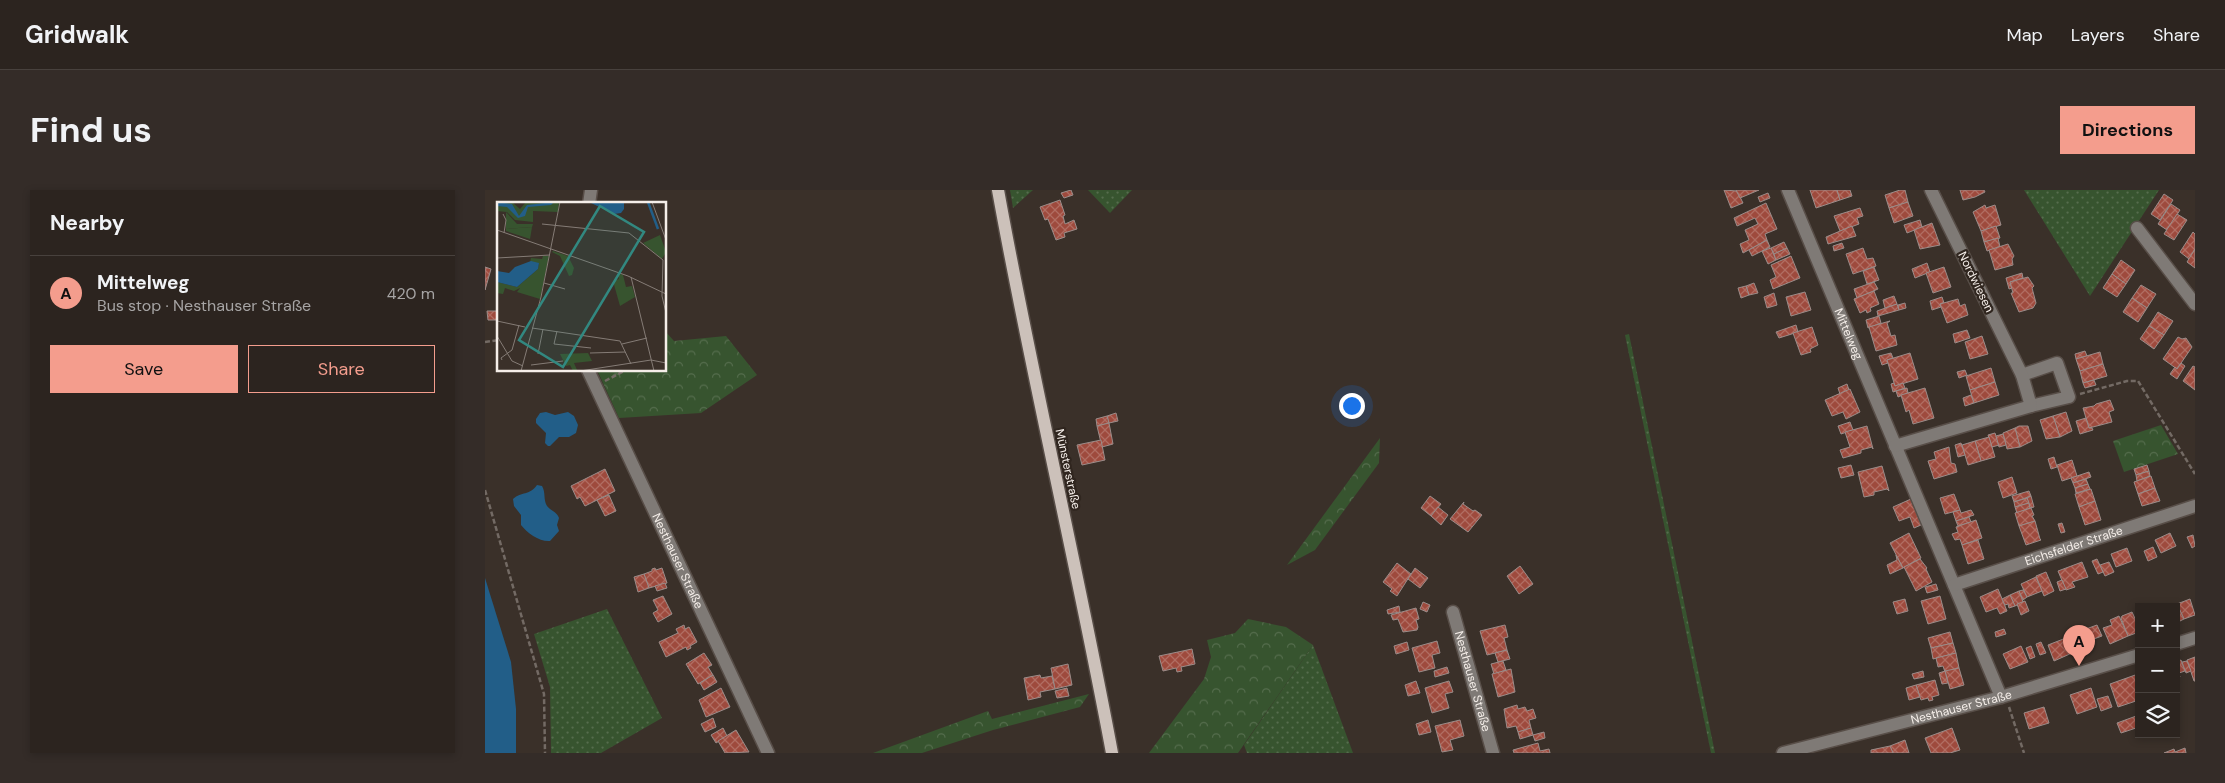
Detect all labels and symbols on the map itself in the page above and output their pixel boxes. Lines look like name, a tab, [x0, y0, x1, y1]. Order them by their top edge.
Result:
inset map	[497, 202, 666, 371]
street label: Nordwiesen	[1954, 249, 1998, 315]
street label: Mittelweg	[1831, 306, 1866, 362]
your location	[1339, 393, 1365, 419]
street label: Münsterstraße	[1052, 428, 1084, 511]
street label: Nesthauser Straße	[648, 511, 707, 611]
street label: Eichsfelder Straße	[2023, 522, 2125, 569]
pin: A	[2063, 625, 2095, 666]
street label: Nesthauser Straße	[1451, 629, 1495, 734]
street label: Nesthauser Straße	[1909, 686, 2014, 728]

